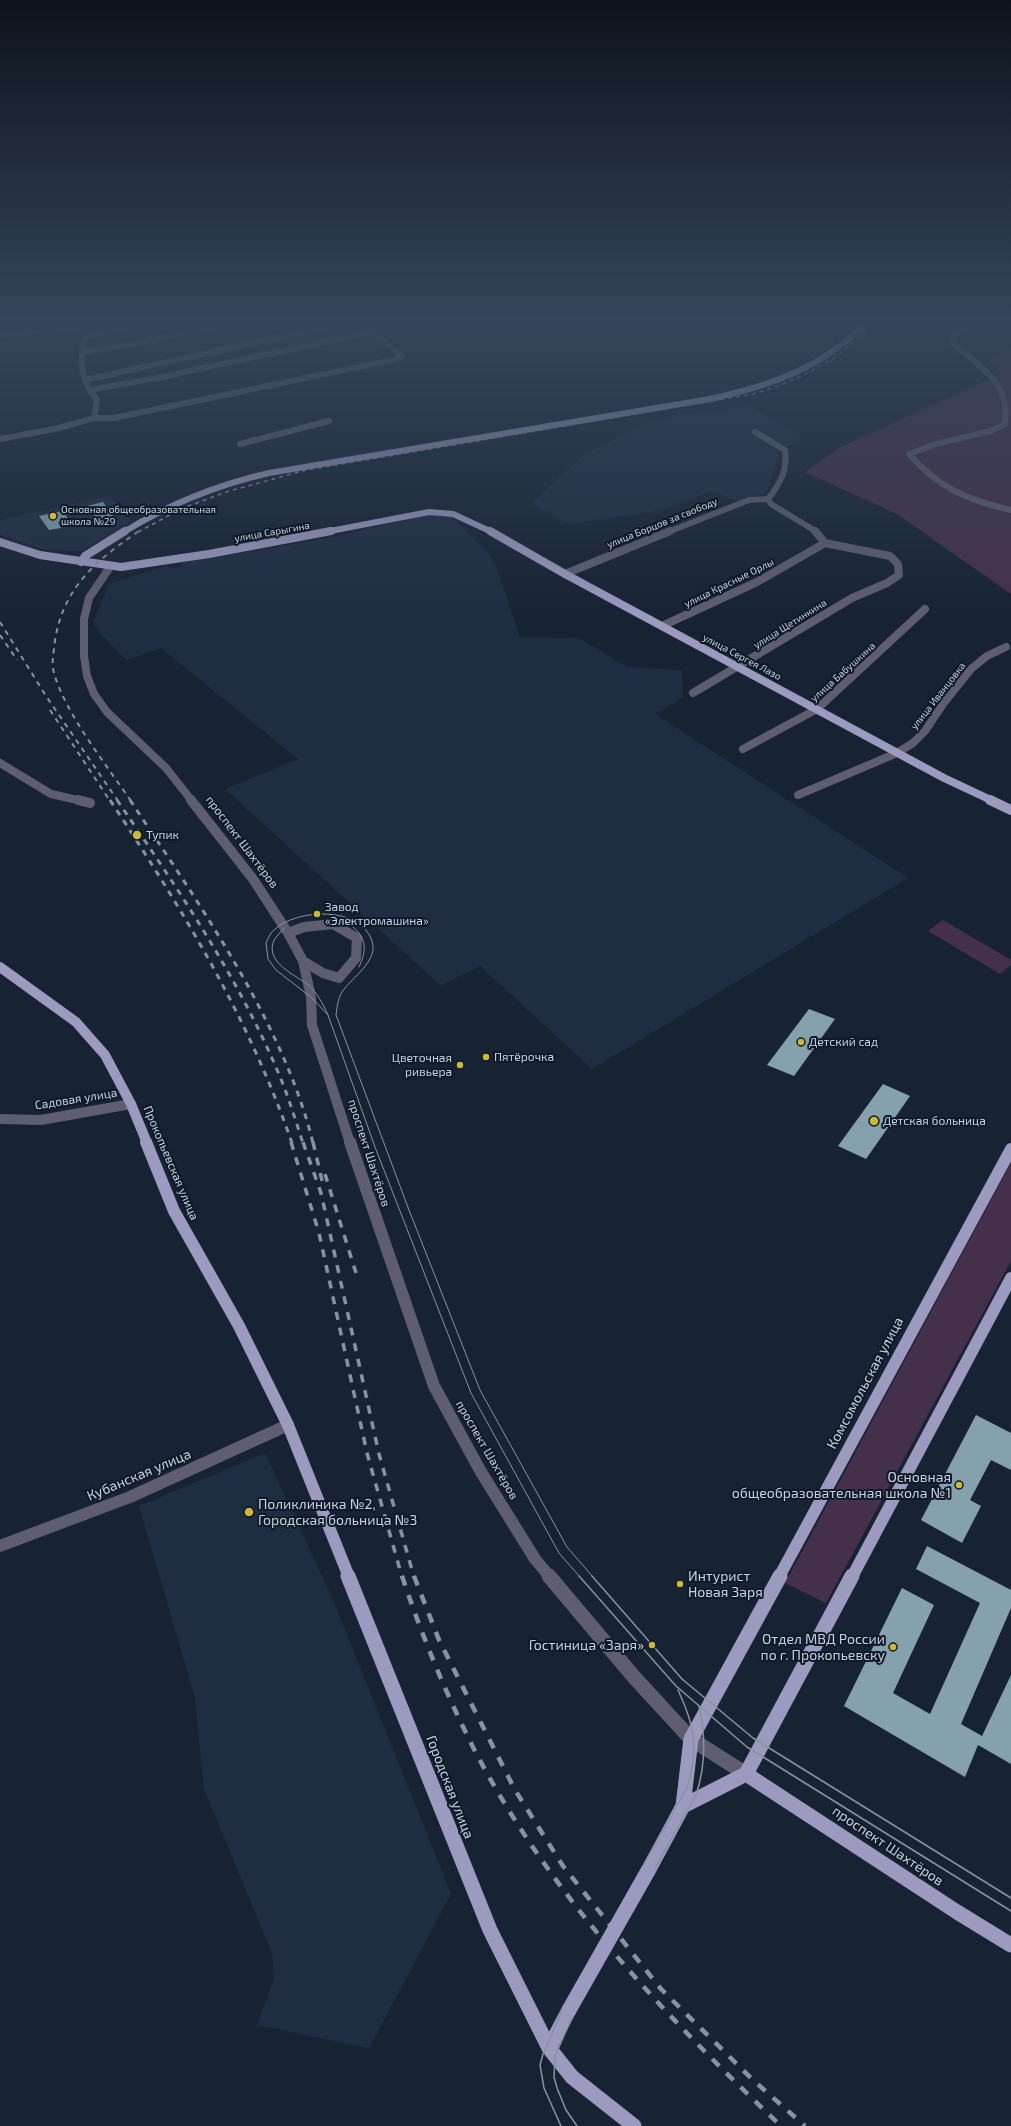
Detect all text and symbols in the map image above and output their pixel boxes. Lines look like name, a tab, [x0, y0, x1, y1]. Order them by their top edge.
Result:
street label: улица Борцов за свободу	[605, 495, 719, 551]
place label: Основная общеобразовательная школа №29	[61, 504, 216, 528]
marker: Основная общеобразовательная школа №29	[48, 511, 58, 521]
street label: улица Сарыгина	[233, 519, 311, 545]
street label: улица Красные Орлы	[682, 556, 776, 610]
street label: улица Щетинкина	[751, 597, 829, 651]
street label: улица Сергея Лазо	[701, 631, 783, 683]
street label: улица Бабушкина	[808, 640, 878, 704]
street label: улица Иванцовка	[908, 660, 968, 732]
street label: проспект Шахтёров	[203, 793, 281, 891]
place label: Тупик	[146, 828, 179, 842]
marker: Тупик	[131, 829, 143, 841]
place label: Завод «Электромашина»	[325, 900, 429, 928]
marker: Завод «Электромашина»	[312, 909, 322, 919]
place label: Детский сад	[809, 1035, 878, 1049]
marker: Детский сад	[796, 1037, 806, 1047]
place label: Пятёрочка	[494, 1050, 554, 1064]
place label: Цветочная ривьера	[392, 1051, 452, 1079]
marker: Пятёрочка	[481, 1052, 491, 1062]
marker: Цветочная ривьера	[455, 1060, 465, 1070]
street label: Садовая улица	[34, 1085, 118, 1113]
street label: проспект Шахтёров	[345, 1098, 393, 1208]
street label: Прокопьевская улица	[140, 1104, 202, 1222]
place label: Детская больница	[883, 1114, 986, 1128]
marker: Детская больница	[868, 1115, 880, 1127]
street label: Комсомольская улица	[823, 1314, 907, 1452]
street label: проспект Шахтёров	[453, 1398, 521, 1502]
street label: Кубанская улица	[84, 1445, 194, 1505]
place label: Основная общеобразовательная школа №1	[732, 1469, 951, 1502]
marker: Основная общеобразовательная школа №1	[954, 1480, 964, 1490]
place label: Поликлиника №2, Городская больница №3	[258, 1496, 417, 1528]
marker: Поликлиника №2, Городская больница №3	[243, 1506, 255, 1518]
place label: Интурист Новая Заря	[688, 1568, 763, 1600]
marker: Интурист Новая Заря	[675, 1579, 685, 1589]
place label: Отдел МВД России по г. Прокопьевску	[761, 1631, 885, 1664]
place label: Гостиница «Заря»	[529, 1637, 644, 1653]
marker: Гостиница «Заря»	[647, 1640, 657, 1650]
marker: Отдел МВД России по г. Прокопьевску	[888, 1642, 898, 1652]
street label: Городская улица	[423, 1733, 477, 1841]
street label: проспект Шахтёров	[829, 1803, 947, 1889]

